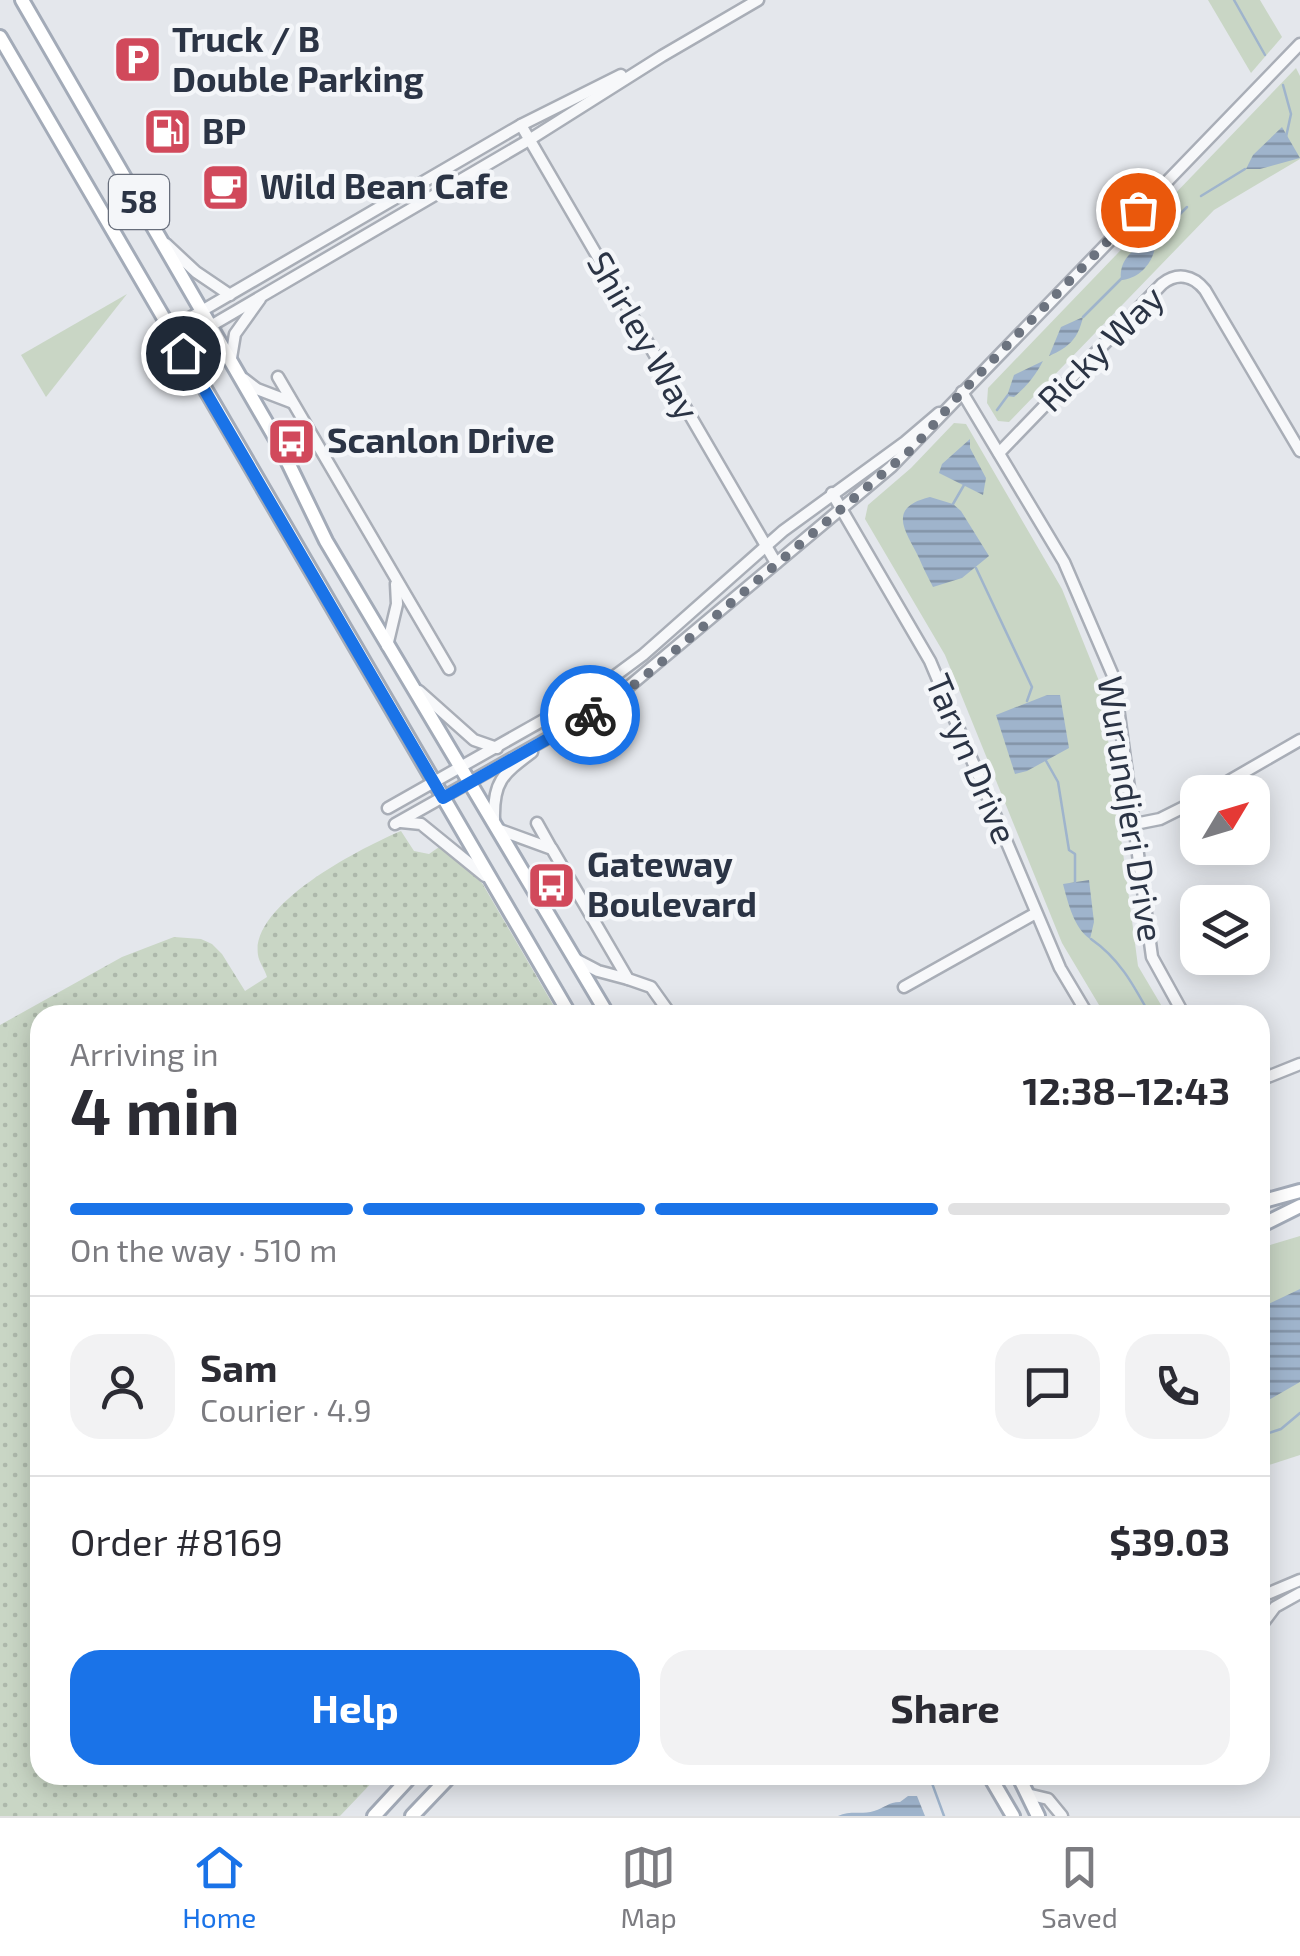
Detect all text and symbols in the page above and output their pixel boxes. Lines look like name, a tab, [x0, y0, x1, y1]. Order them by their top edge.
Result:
place label: Truck / B Double Parking	[172, 17, 424, 99]
parking icon: Truck / B Double Parking	[111, 34, 163, 86]
fuel station icon: BP	[141, 106, 193, 158]
place label: BP	[202, 109, 246, 151]
cafe icon: Wild Bean Cafe	[199, 161, 251, 213]
place label: Wild Bean Cafe	[260, 164, 509, 206]
pin	[1096, 168, 1181, 253]
road number: 58	[109, 175, 169, 229]
icon: bag	[1111, 183, 1166, 238]
street label: Shirley Way	[580, 243, 710, 427]
street label: Ricky Way	[1028, 276, 1171, 419]
pin	[141, 311, 226, 396]
icon: home	[156, 326, 211, 381]
bus stop icon: Scanlon Drive	[266, 415, 318, 467]
place label: Scanlon Drive	[327, 418, 555, 460]
courier	[540, 665, 640, 765]
street label: Taryn Drive	[918, 667, 1027, 849]
street label: Wurundjeri Drive	[1090, 673, 1174, 944]
icon: bike	[563, 688, 618, 743]
north arrow	[1180, 775, 1270, 865]
map controls	[1180, 775, 1270, 975]
place label: Gateway Boulevard	[587, 842, 757, 924]
bus stop icon: Gateway Boulevard	[526, 859, 578, 911]
button: layers	[1180, 885, 1270, 975]
text: Arriving in	[70, 1034, 219, 1072]
text: 12:38–12:43	[1022, 1067, 1230, 1113]
text: 4 min	[70, 1070, 240, 1148]
text: On the way · 510 m	[70, 1230, 337, 1268]
button: person	[70, 1334, 175, 1439]
button: chat	[995, 1334, 1100, 1439]
button: phone	[1125, 1334, 1230, 1439]
text: Sam	[200, 1344, 277, 1390]
text: Courier · 4.9	[200, 1390, 372, 1428]
text: Order #8169	[70, 1518, 283, 1564]
text: $39.03	[1109, 1518, 1230, 1564]
button: Help	[70, 1650, 640, 1765]
button: Share	[660, 1650, 1230, 1765]
tab: Home	[182, 1840, 256, 1934]
tab: Map	[621, 1840, 677, 1934]
tab: Saved	[1041, 1840, 1118, 1934]

